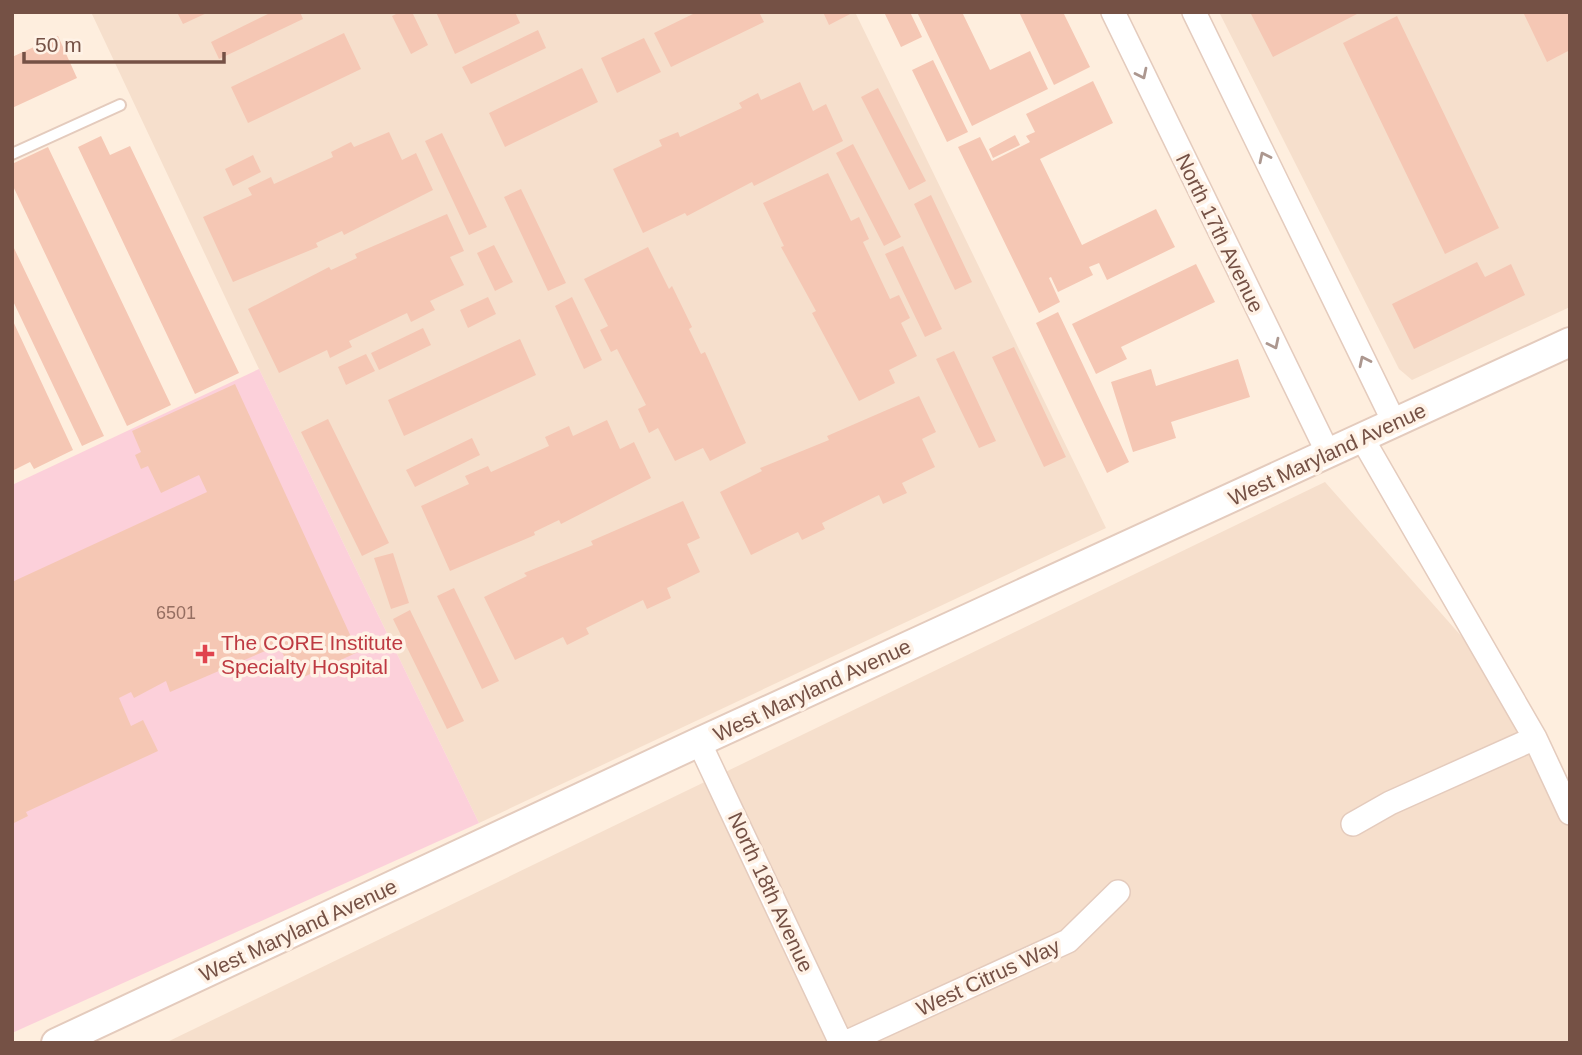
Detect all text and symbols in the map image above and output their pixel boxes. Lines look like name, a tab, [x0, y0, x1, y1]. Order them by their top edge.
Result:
scale bar	[24, 21, 224, 65]
text: 50 m	[35, 33, 82, 56]
one-way arrow	[1134, 67, 1148, 79]
street label: North 17th Avenue	[1172, 150, 1268, 316]
one-way arrow	[1259, 151, 1273, 164]
one-way arrow	[1266, 337, 1280, 349]
one-way arrow	[1359, 356, 1373, 368]
street label: West Maryland Avenue	[1225, 398, 1429, 510]
house number: 6501	[156, 603, 196, 623]
place label: The CORE Institute Specialty Hospital	[221, 631, 403, 678]
street label: West Maryland Avenue	[710, 634, 914, 746]
marker: The CORE Institute Specialty Hospital	[195, 644, 215, 664]
street label: North 18th Avenue	[724, 808, 818, 976]
street label: West Maryland Avenue	[196, 874, 400, 986]
street label: West Citrus Way	[913, 934, 1064, 1020]

